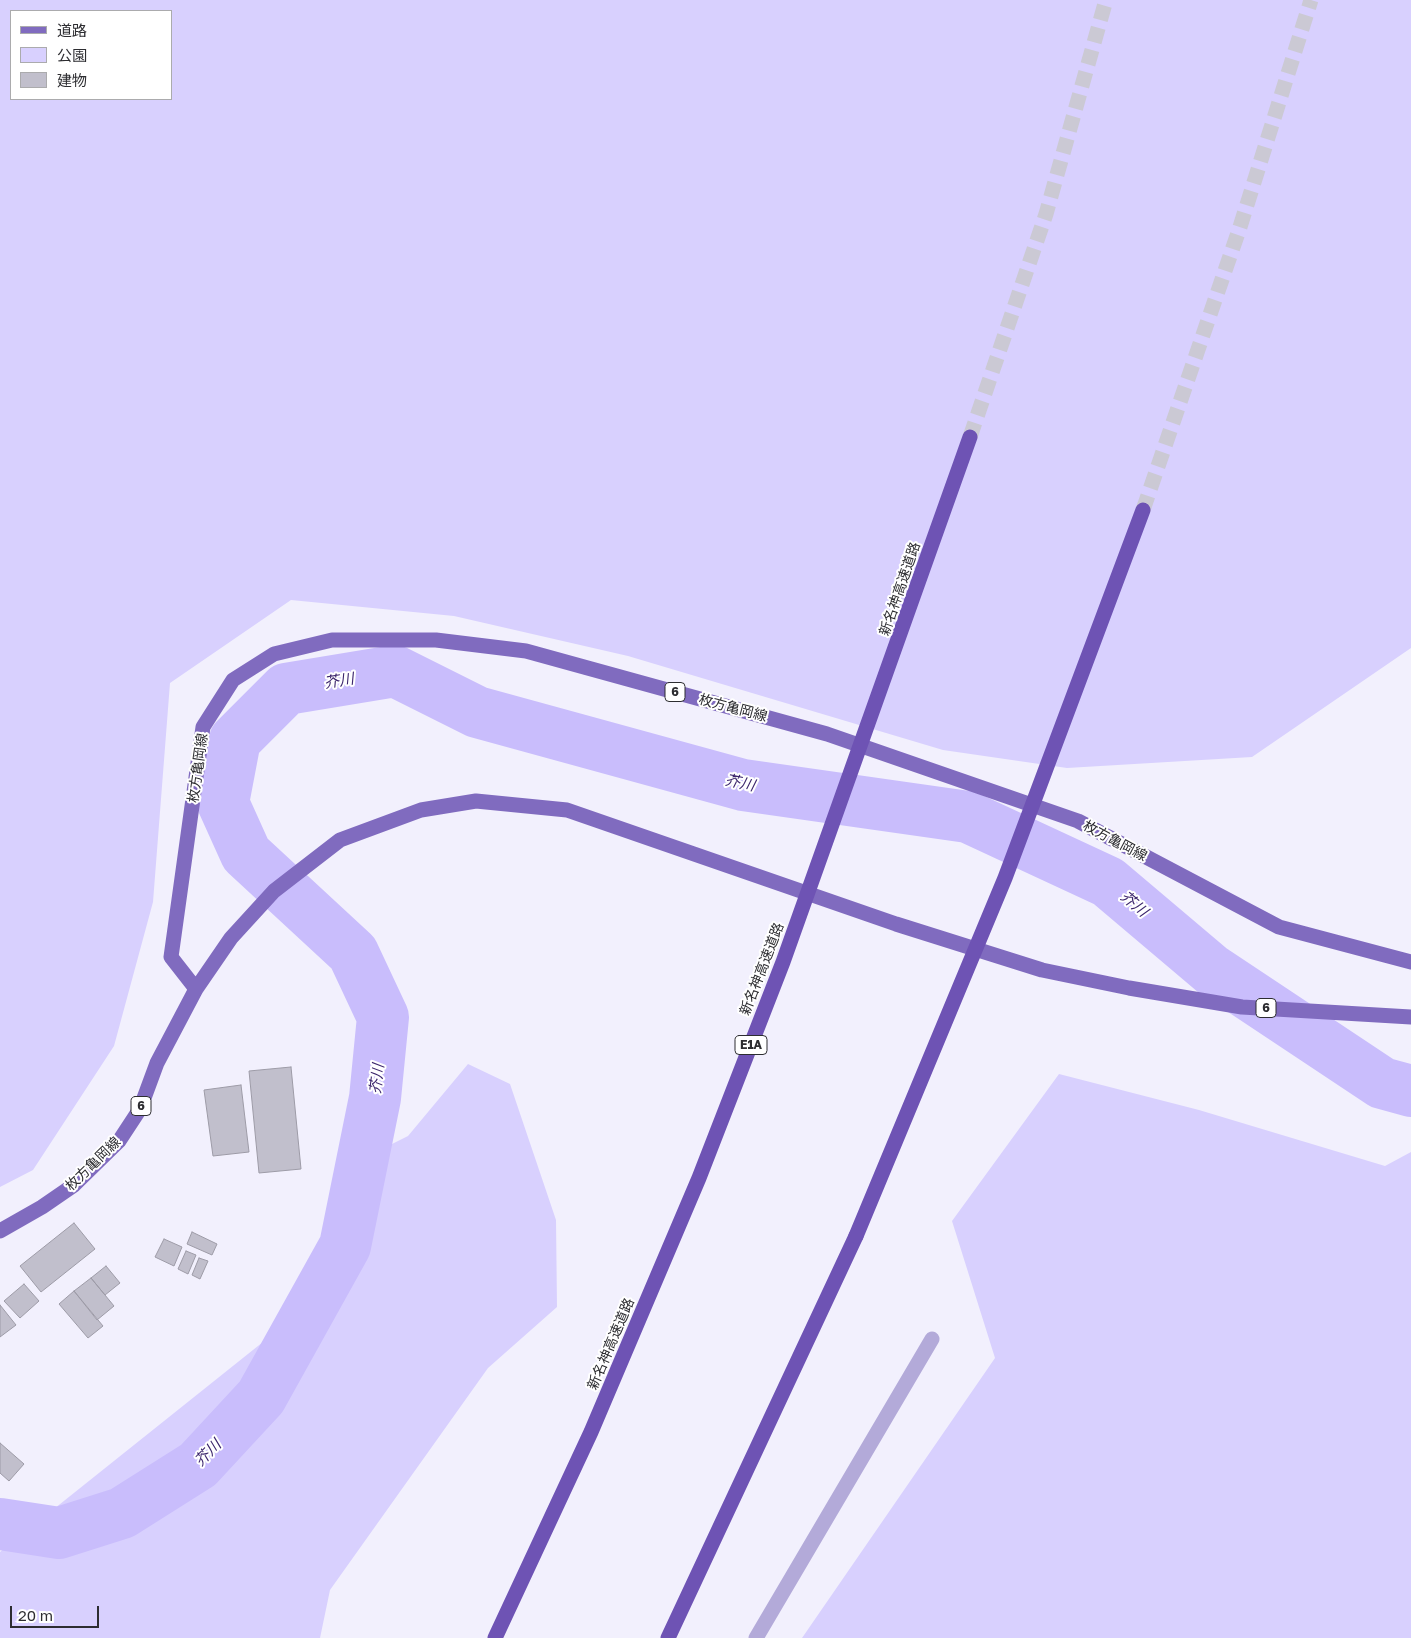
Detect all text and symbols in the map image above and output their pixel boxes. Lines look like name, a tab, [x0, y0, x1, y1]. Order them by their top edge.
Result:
legend	[10, 10, 172, 100]
text: 道路	[57, 21, 87, 39]
text: 公園	[57, 46, 87, 64]
text: 建物	[57, 71, 87, 89]
street label: 新名神高速道路	[876, 540, 924, 638]
water label: 芥川	[323, 670, 355, 692]
road number: 6	[665, 682, 685, 702]
street label: 枚方亀岡線	[697, 691, 769, 725]
street label: 枚方亀岡線	[185, 732, 211, 804]
water label: 芥川	[723, 771, 757, 795]
street label: 枚方亀岡線	[1080, 817, 1150, 865]
water label: 芥川	[1117, 887, 1151, 921]
street label: 新名神高速道路	[737, 920, 787, 1018]
road number: 6	[1256, 998, 1276, 1018]
road number: E1A	[735, 1036, 767, 1054]
water label: 芥川	[366, 1063, 388, 1095]
road number: 6	[131, 1096, 151, 1116]
street label: 枚方亀岡線	[62, 1134, 124, 1194]
street label: 新名神高速道路	[584, 1296, 638, 1392]
water label: 芥川	[191, 1436, 225, 1470]
scale bar	[12, 1596, 101, 1628]
text: 20 m	[18, 1606, 53, 1624]

